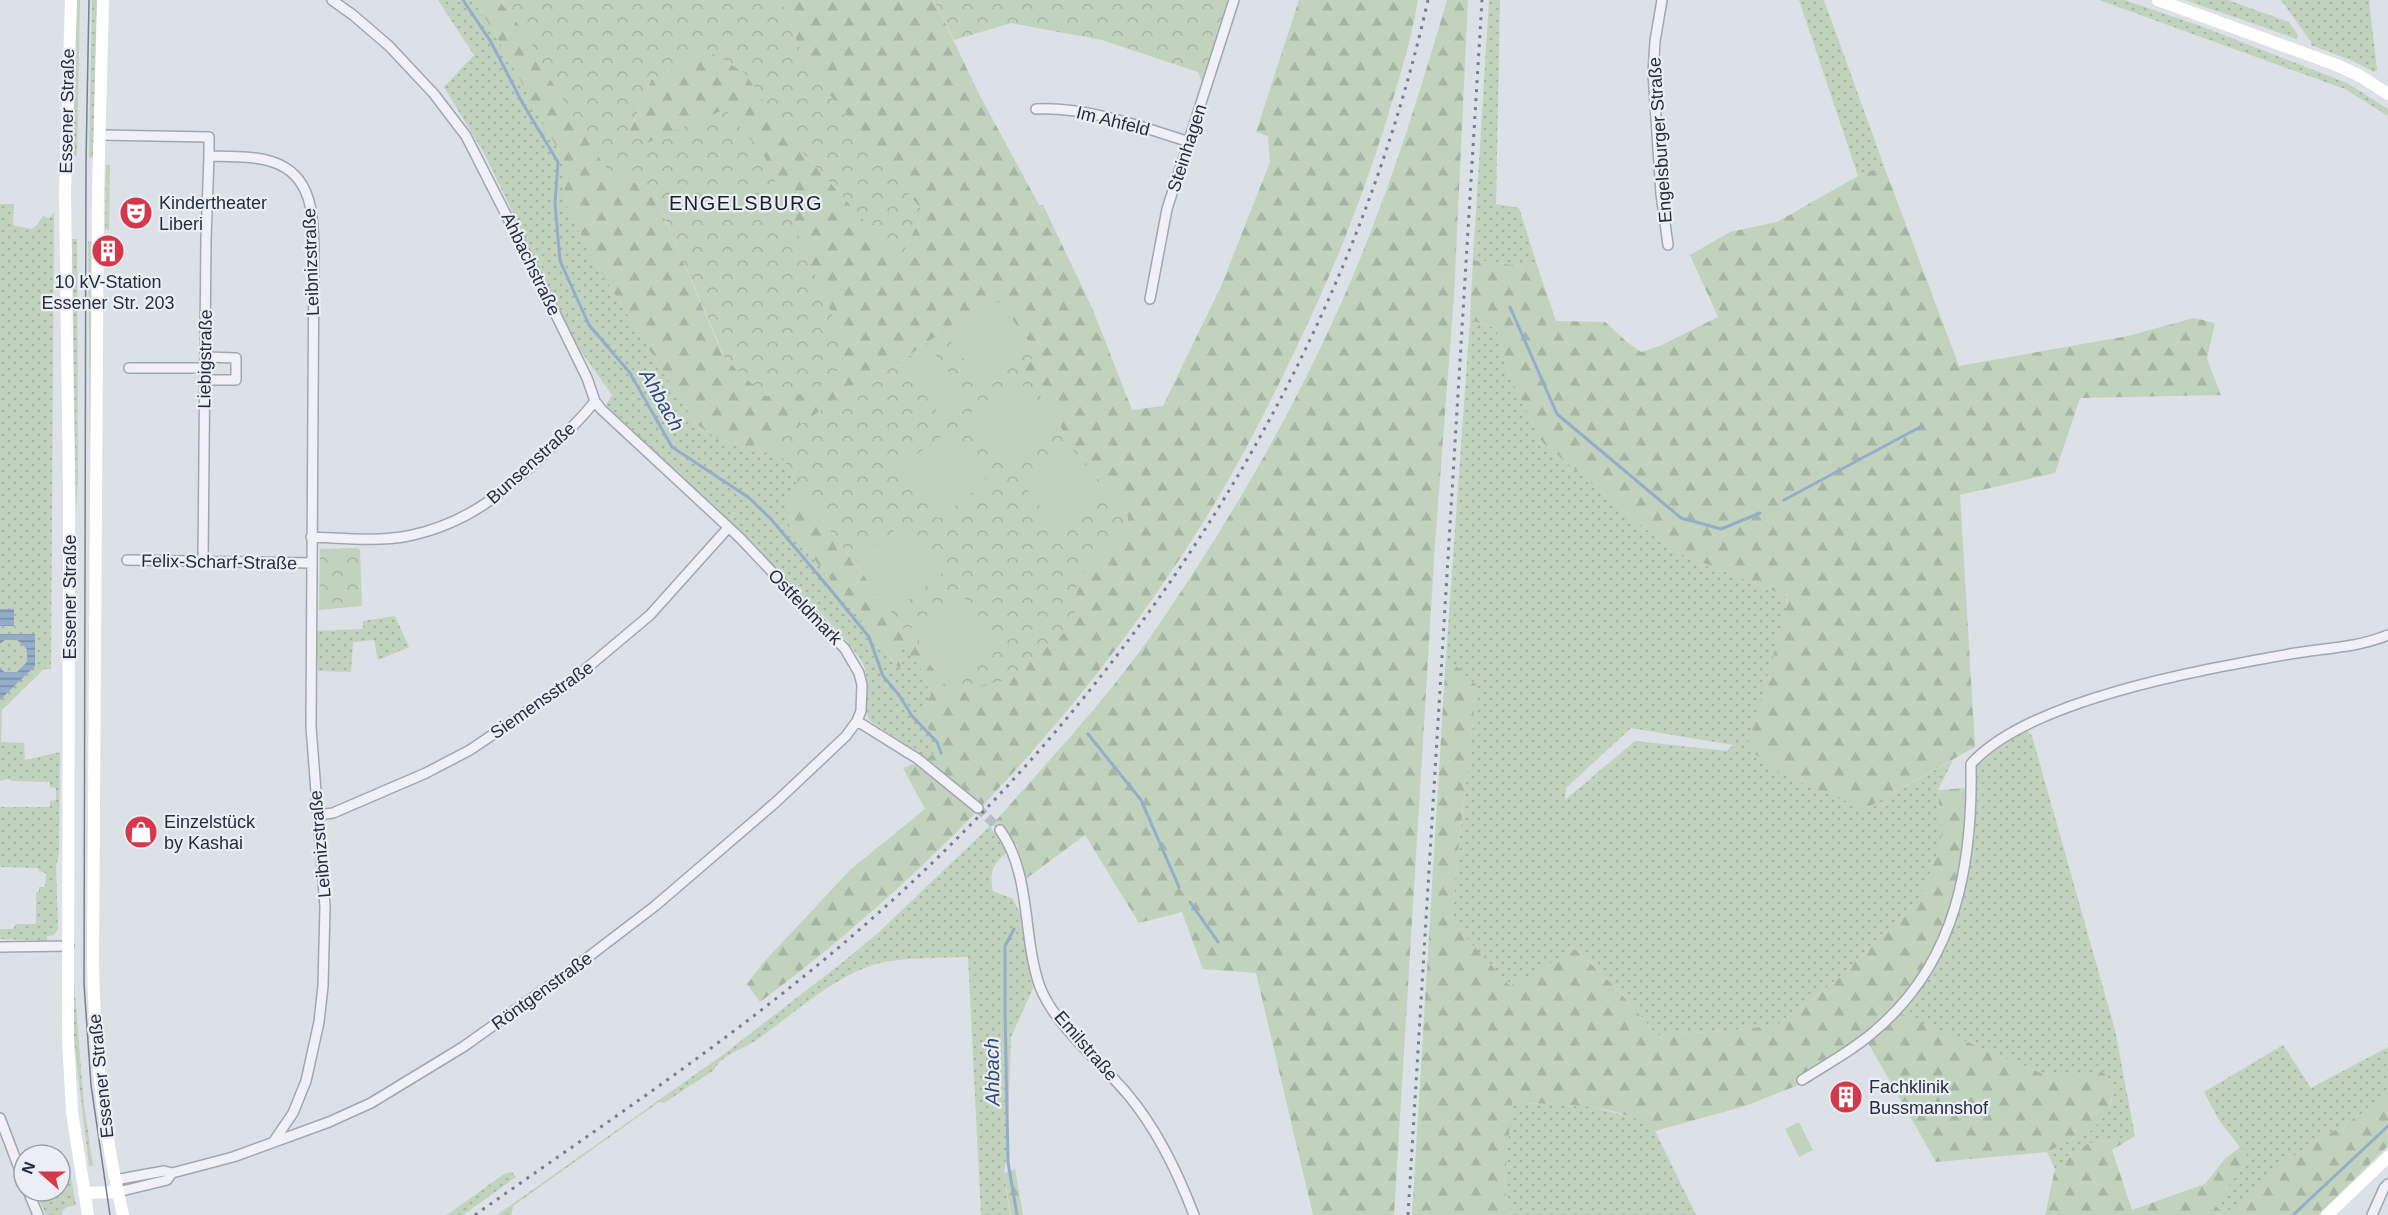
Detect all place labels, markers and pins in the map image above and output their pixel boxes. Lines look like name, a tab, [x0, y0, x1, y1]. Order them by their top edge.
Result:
place label: Kindertheater Liberi	[159, 193, 267, 234]
theatre icon: Kindertheater Liberi	[118, 195, 154, 231]
building icon: 10 kV-Station Essener Str. 203	[90, 233, 126, 269]
place label: 10 kV-Station Essener Str. 203	[41, 272, 175, 313]
place label: Einzelstück by Kashai	[164, 812, 256, 853]
shop icon: Einzelstück by Kashai	[123, 814, 159, 850]
place label: Fachklinik Bussmannshof	[1869, 1077, 1989, 1118]
building icon: Fachklinik Bussmannshof	[1828, 1079, 1864, 1115]

